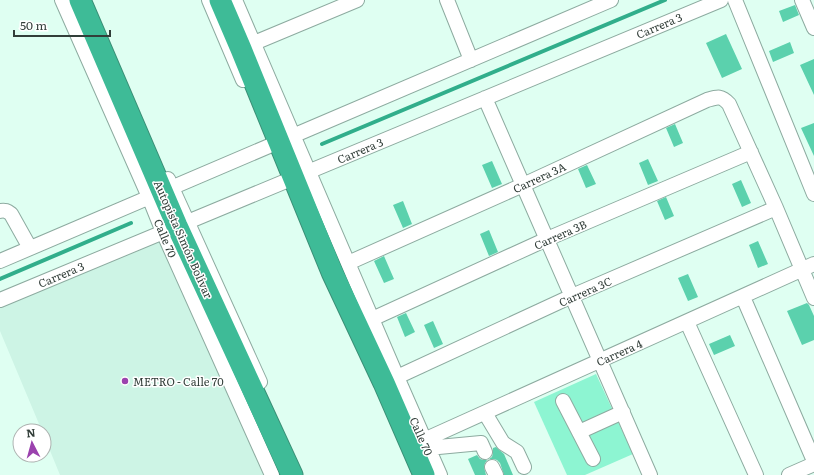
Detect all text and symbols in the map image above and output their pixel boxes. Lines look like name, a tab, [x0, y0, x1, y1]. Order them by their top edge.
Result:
street label: Carrera 3	[634, 8, 685, 42]
scale bar	[14, 12, 110, 38]
text: 50 m	[20, 16, 47, 34]
street label: Carrera 3	[335, 133, 386, 167]
street label: Carrera 3A	[510, 158, 568, 196]
street label: Autopista Simón Bolívar	[151, 178, 218, 301]
street label: Carrera 3B	[531, 215, 589, 253]
street label: Calle 70	[151, 216, 181, 260]
street label: Carrera 3	[36, 257, 87, 291]
street label: Carrera 3C	[556, 272, 614, 310]
street label: Carrera 4	[594, 335, 644, 369]
place label: METRO - Calle 70	[133, 373, 224, 389]
marker: METRO - Calle 70	[120, 376, 130, 386]
street label: Calle 70	[406, 414, 438, 458]
north arrow	[12, 423, 52, 463]
text: N	[25, 424, 36, 440]

